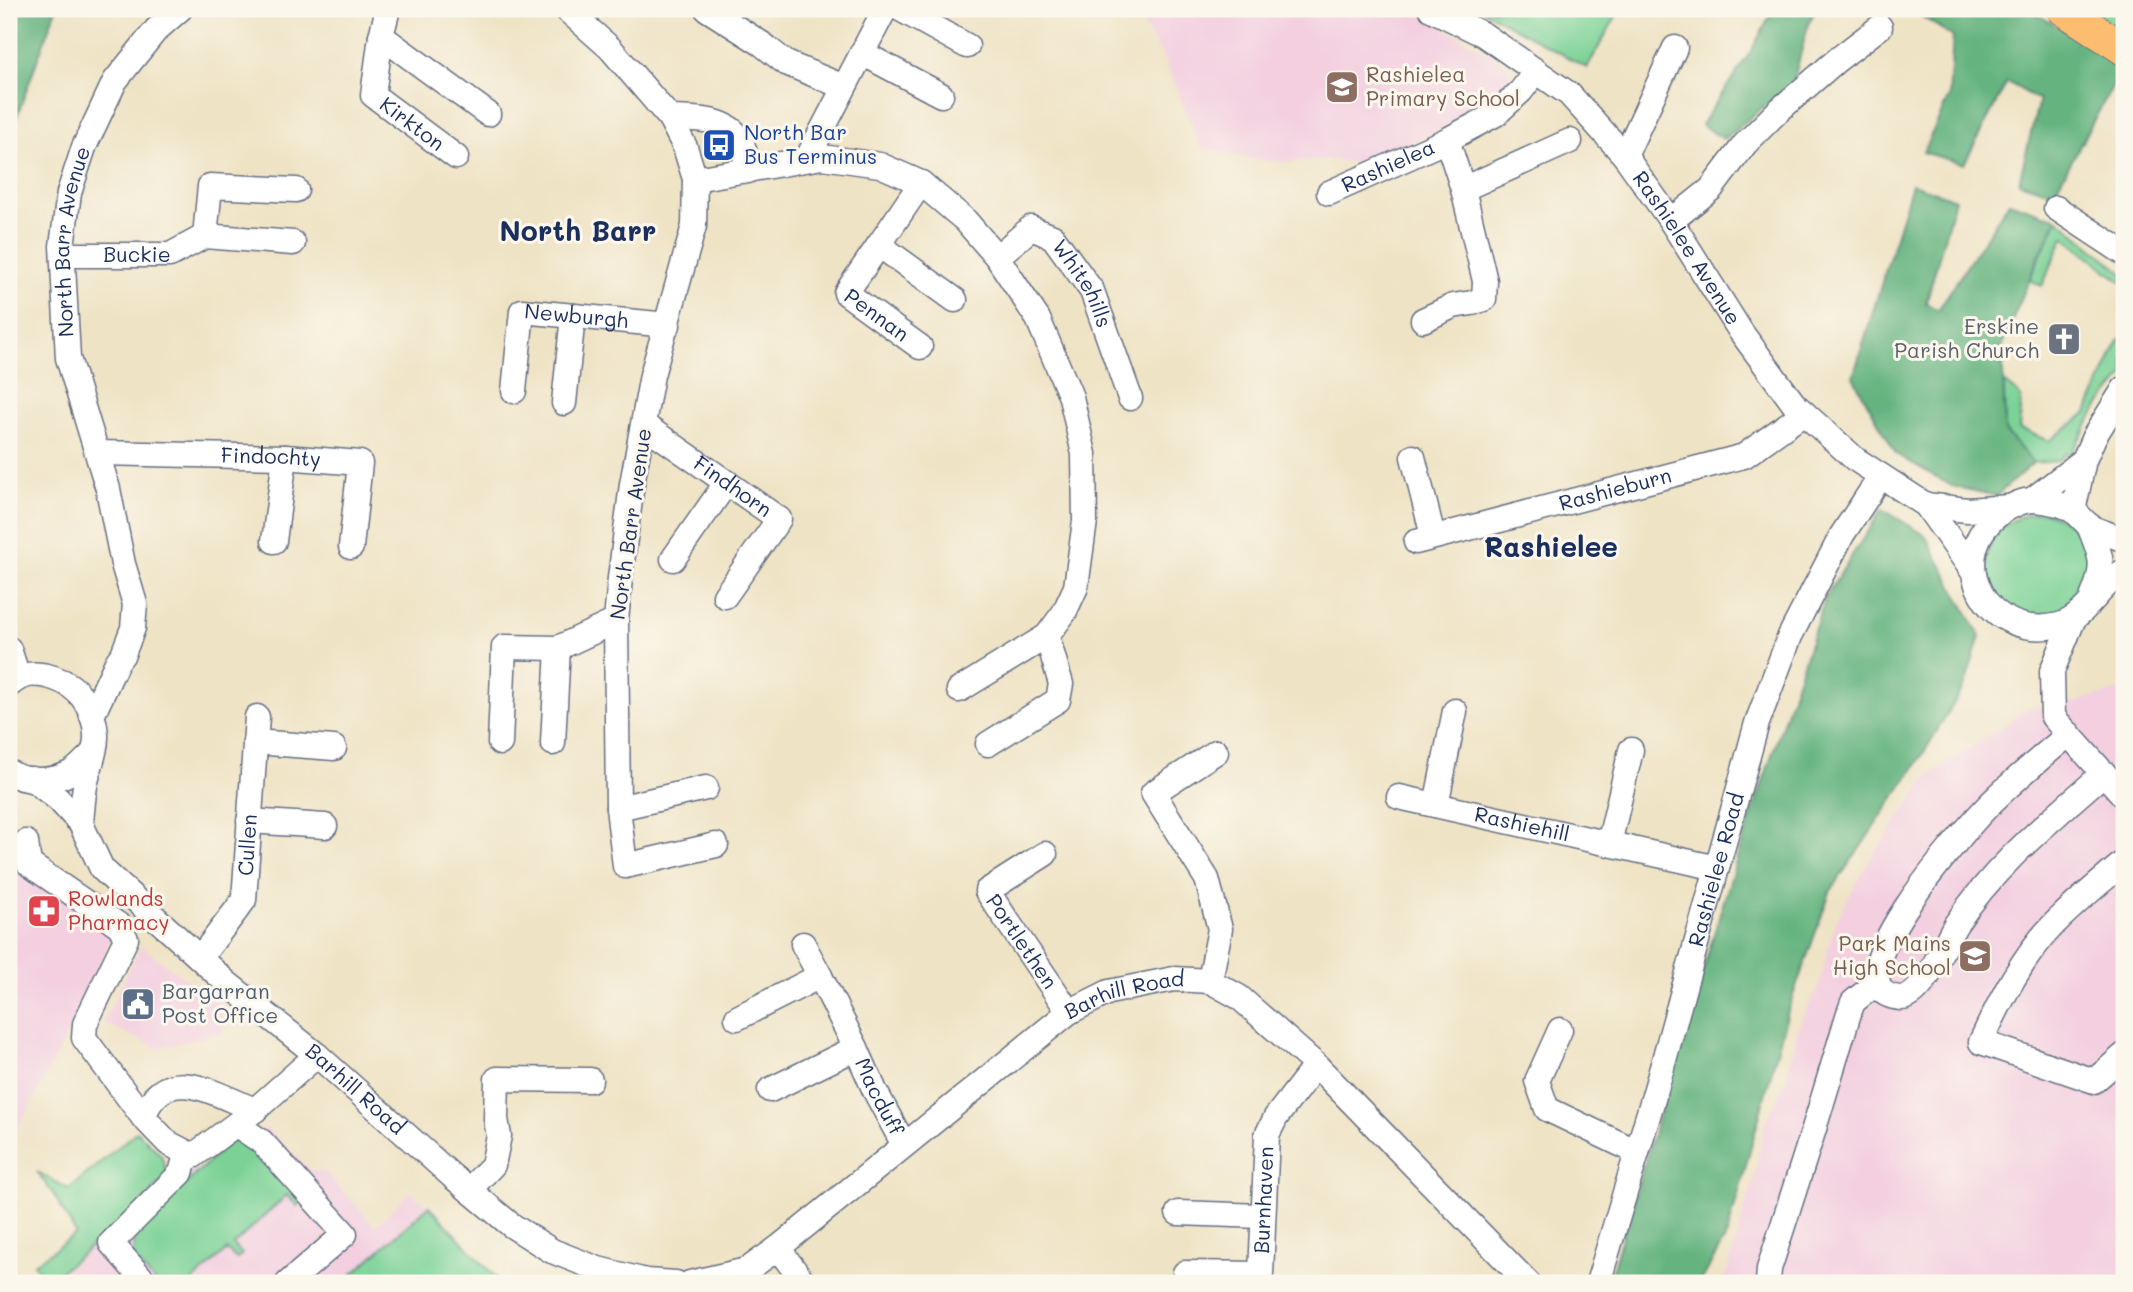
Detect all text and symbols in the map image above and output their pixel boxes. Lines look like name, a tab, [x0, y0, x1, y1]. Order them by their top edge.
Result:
place label: Rashielea Primary School	[1366, 60, 1520, 111]
school or university icon: Rashielea Primary School	[1323, 68, 1361, 106]
street label: Kirkton	[375, 90, 451, 156]
place label: North Bar Bus Terminus	[744, 118, 877, 169]
bus stop icon: North Bar Bus Terminus	[700, 126, 738, 164]
street label: Rashielea	[1337, 132, 1439, 198]
street label: North Barr Avenue	[47, 143, 95, 338]
street label: Rashielee Avenue	[1628, 165, 1748, 330]
district label: North Barr	[500, 212, 656, 248]
street label: Whitehills	[1047, 233, 1119, 331]
street label: Buckie	[103, 240, 171, 267]
street label: Pennan	[840, 281, 915, 347]
street label: Newburgh	[523, 296, 630, 333]
place label: Erskine Parish Church	[1894, 312, 2039, 363]
church icon: Erskine Parish Church	[2045, 320, 2083, 358]
street label: North Barr Avenue	[603, 426, 656, 621]
street label: Findochty	[221, 441, 322, 472]
street label: Findhorn	[689, 449, 778, 522]
street label: Rashieburn	[1556, 461, 1674, 516]
district label: Rashielee	[1484, 528, 1618, 564]
street label: Rashielee Road	[1681, 789, 1749, 949]
street label: Rashiehill	[1472, 799, 1573, 847]
street label: Cullen	[231, 813, 262, 877]
place label: Rowlands Pharmacy	[68, 884, 169, 935]
street label: Portlethen	[981, 888, 1064, 994]
pharmacy icon: Rowlands Pharmacy	[25, 892, 63, 930]
place label: Park Mains High School	[1833, 929, 1951, 980]
school or university icon: Park Mains High School	[1956, 937, 1994, 975]
street label: Barhill Road	[1059, 964, 1185, 1024]
place label: Bargarran Post Office	[162, 977, 278, 1028]
public building icon: Bargarran Post Office	[119, 985, 157, 1023]
street label: Barhill Road	[301, 1036, 411, 1140]
street label: Macduff	[850, 1053, 912, 1140]
street label: Burnhaven	[1247, 1146, 1278, 1254]

